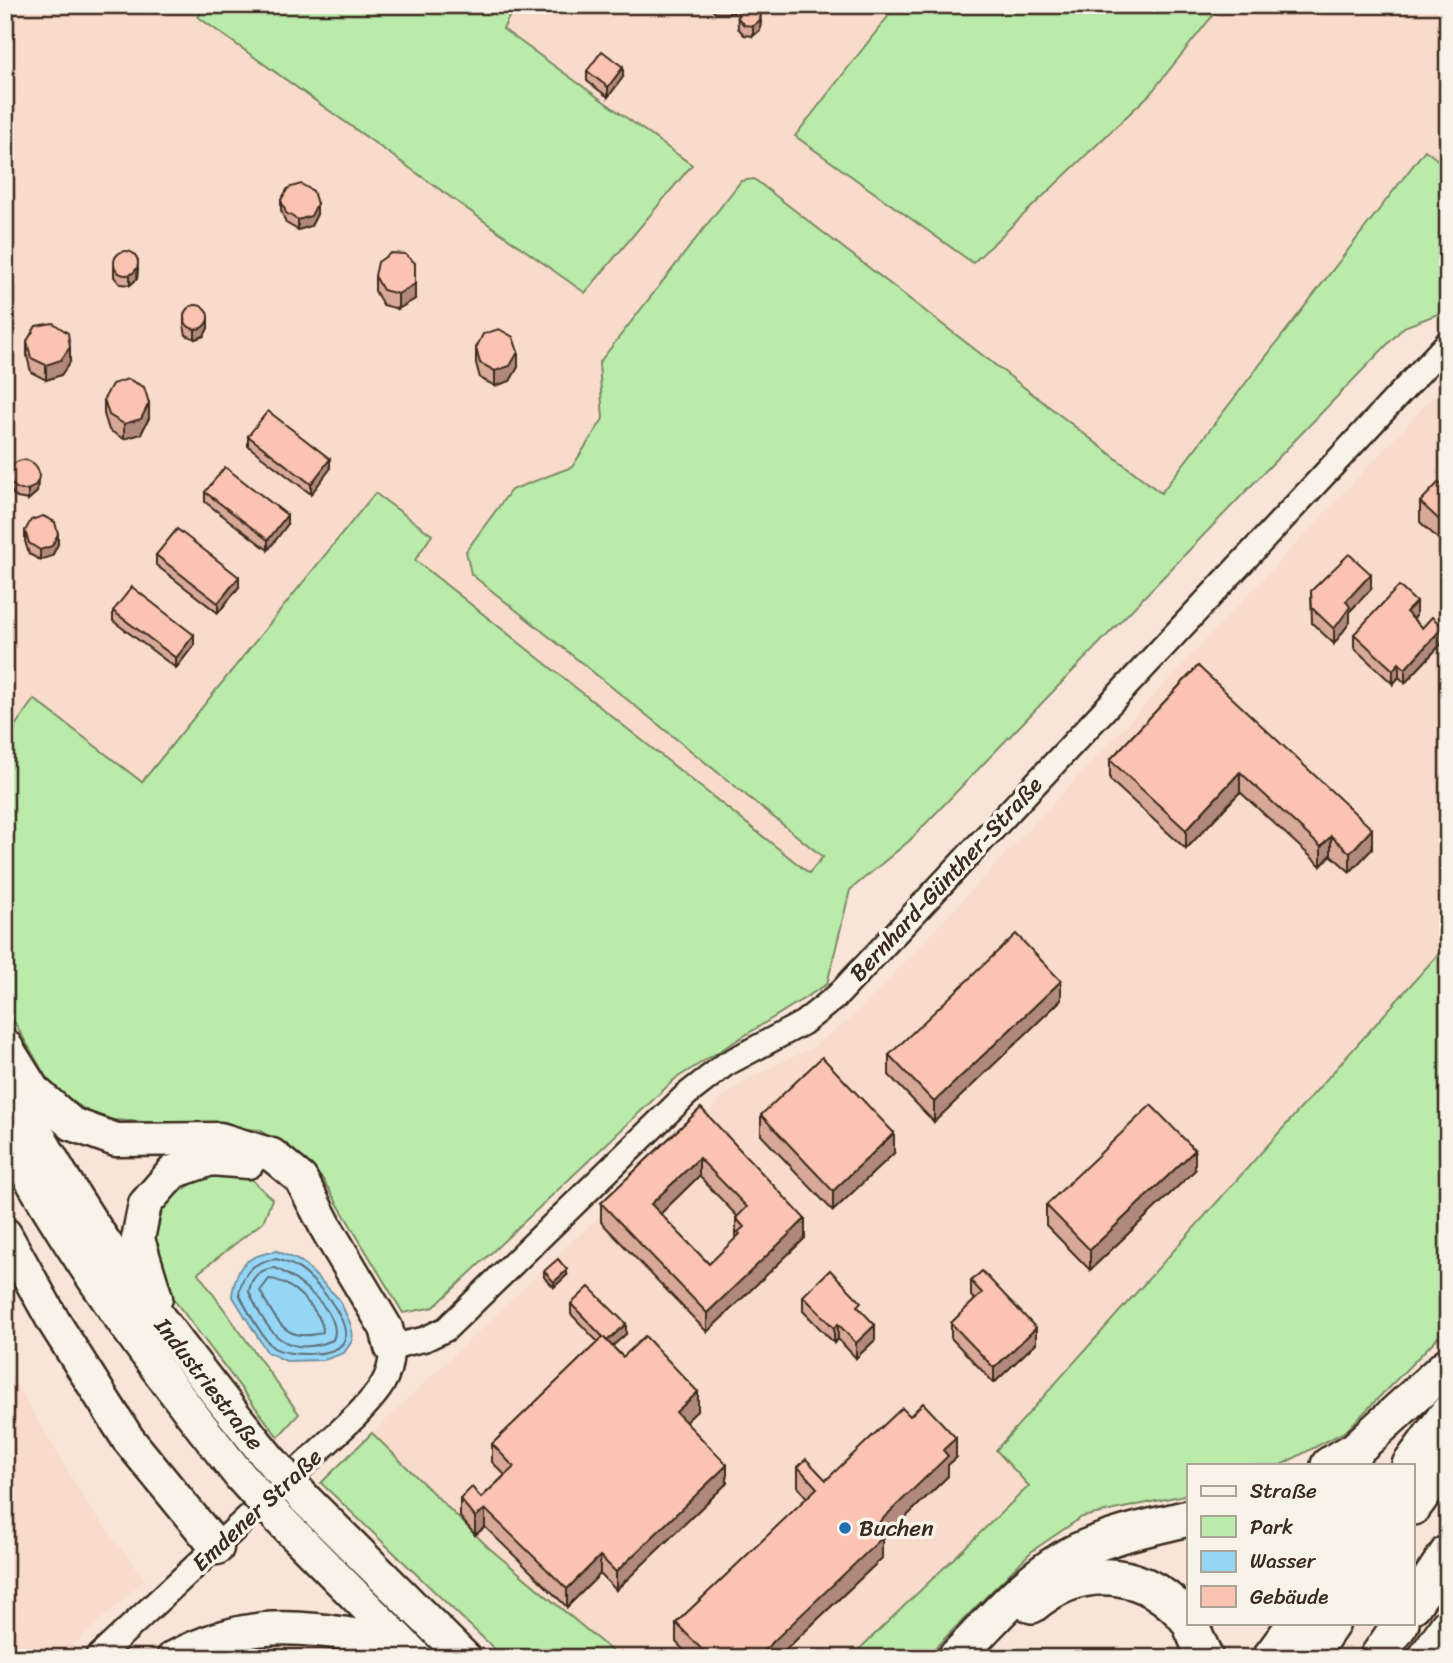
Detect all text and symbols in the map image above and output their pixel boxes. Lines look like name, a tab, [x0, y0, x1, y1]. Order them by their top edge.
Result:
street label: Bernhard-Günther-Straße	[839, 766, 1053, 992]
street label: Industriestraße	[143, 1307, 275, 1460]
street label: Emdener Straße	[182, 1438, 332, 1582]
legend	[1187, 1464, 1414, 1624]
text: Straße	[1250, 1472, 1317, 1510]
place label: Buchen	[859, 1508, 934, 1549]
text: Park	[1250, 1508, 1293, 1546]
marker: Buchen	[837, 1520, 853, 1536]
text: Wasser	[1250, 1542, 1317, 1580]
text: Gebäude	[1250, 1578, 1328, 1616]

